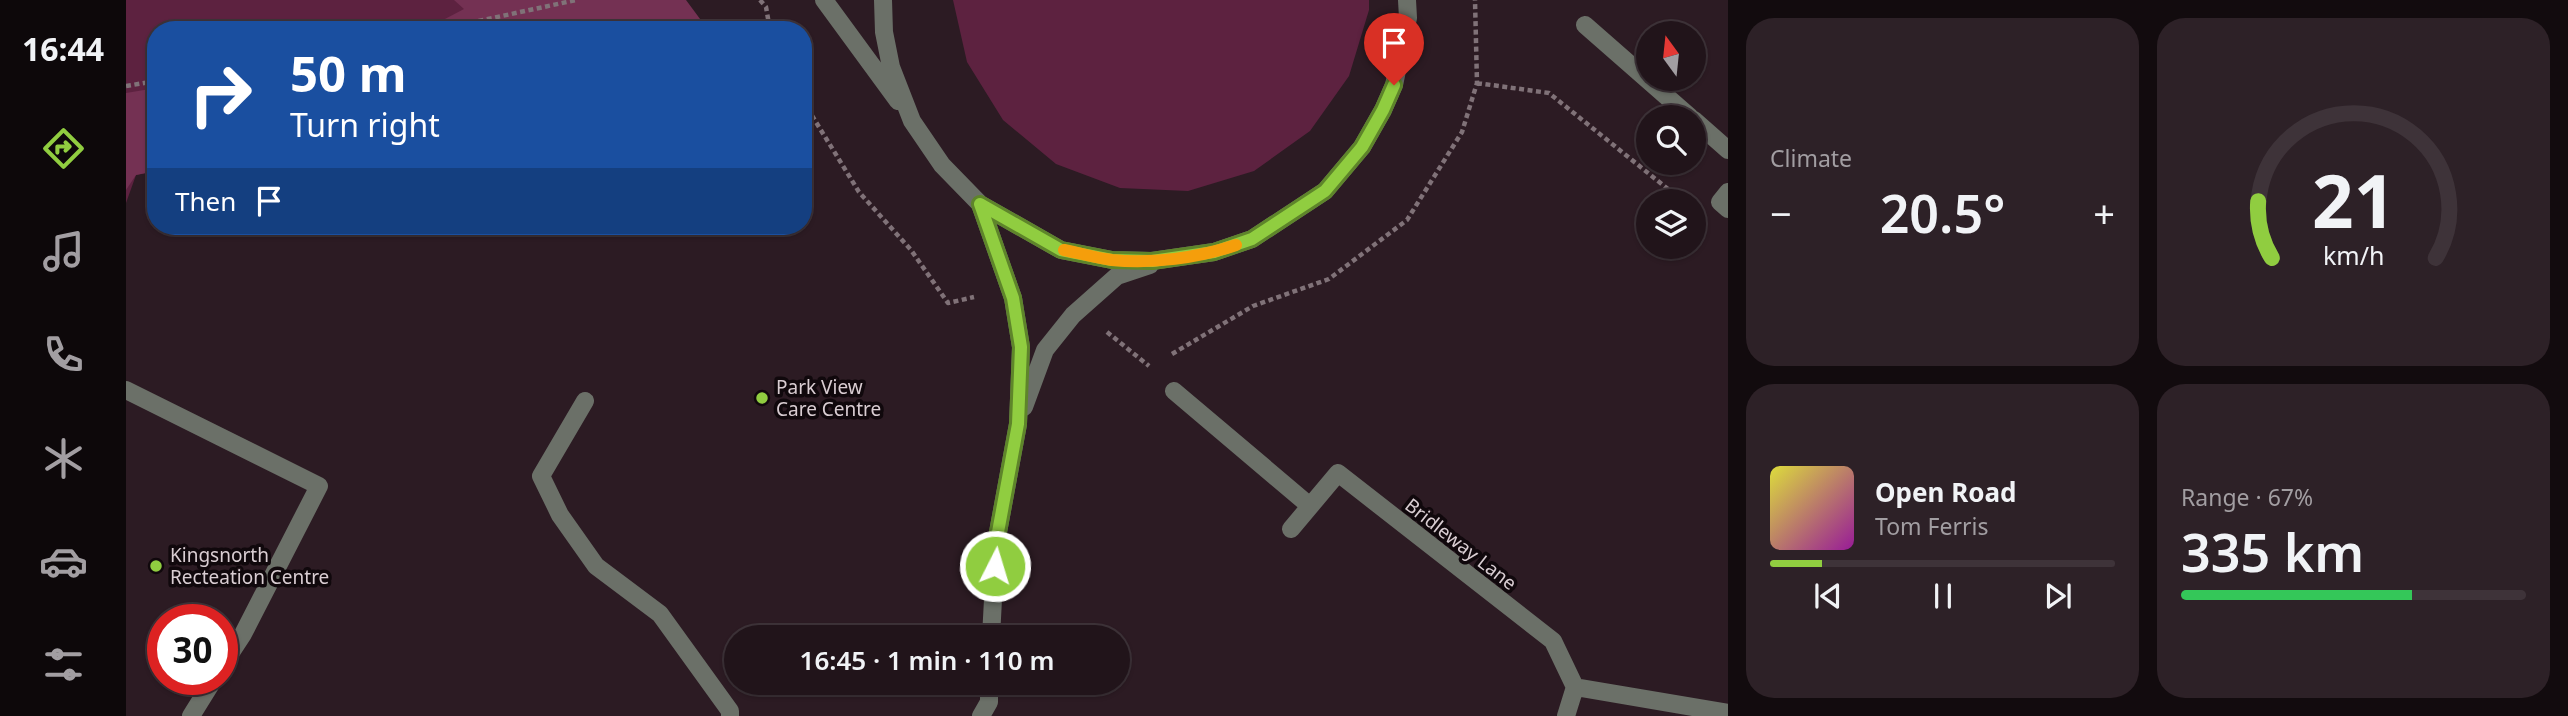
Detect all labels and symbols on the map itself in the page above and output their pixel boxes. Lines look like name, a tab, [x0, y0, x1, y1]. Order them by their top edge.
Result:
pin	[1364, 13, 1424, 85]
north arrow	[1636, 21, 1706, 91]
place label: Park View Care Centre	[776, 374, 881, 422]
marker: Park View Care Centre	[754, 390, 770, 406]
street label: Bridleway Lane	[1400, 492, 1522, 596]
position arrow	[958, 529, 1032, 603]
place label: Kingsnorth Recteation Centre	[170, 542, 329, 590]
marker: Kingsnorth Recteation Centre	[148, 558, 164, 574]
speed limit sign: 30	[147, 604, 238, 695]

